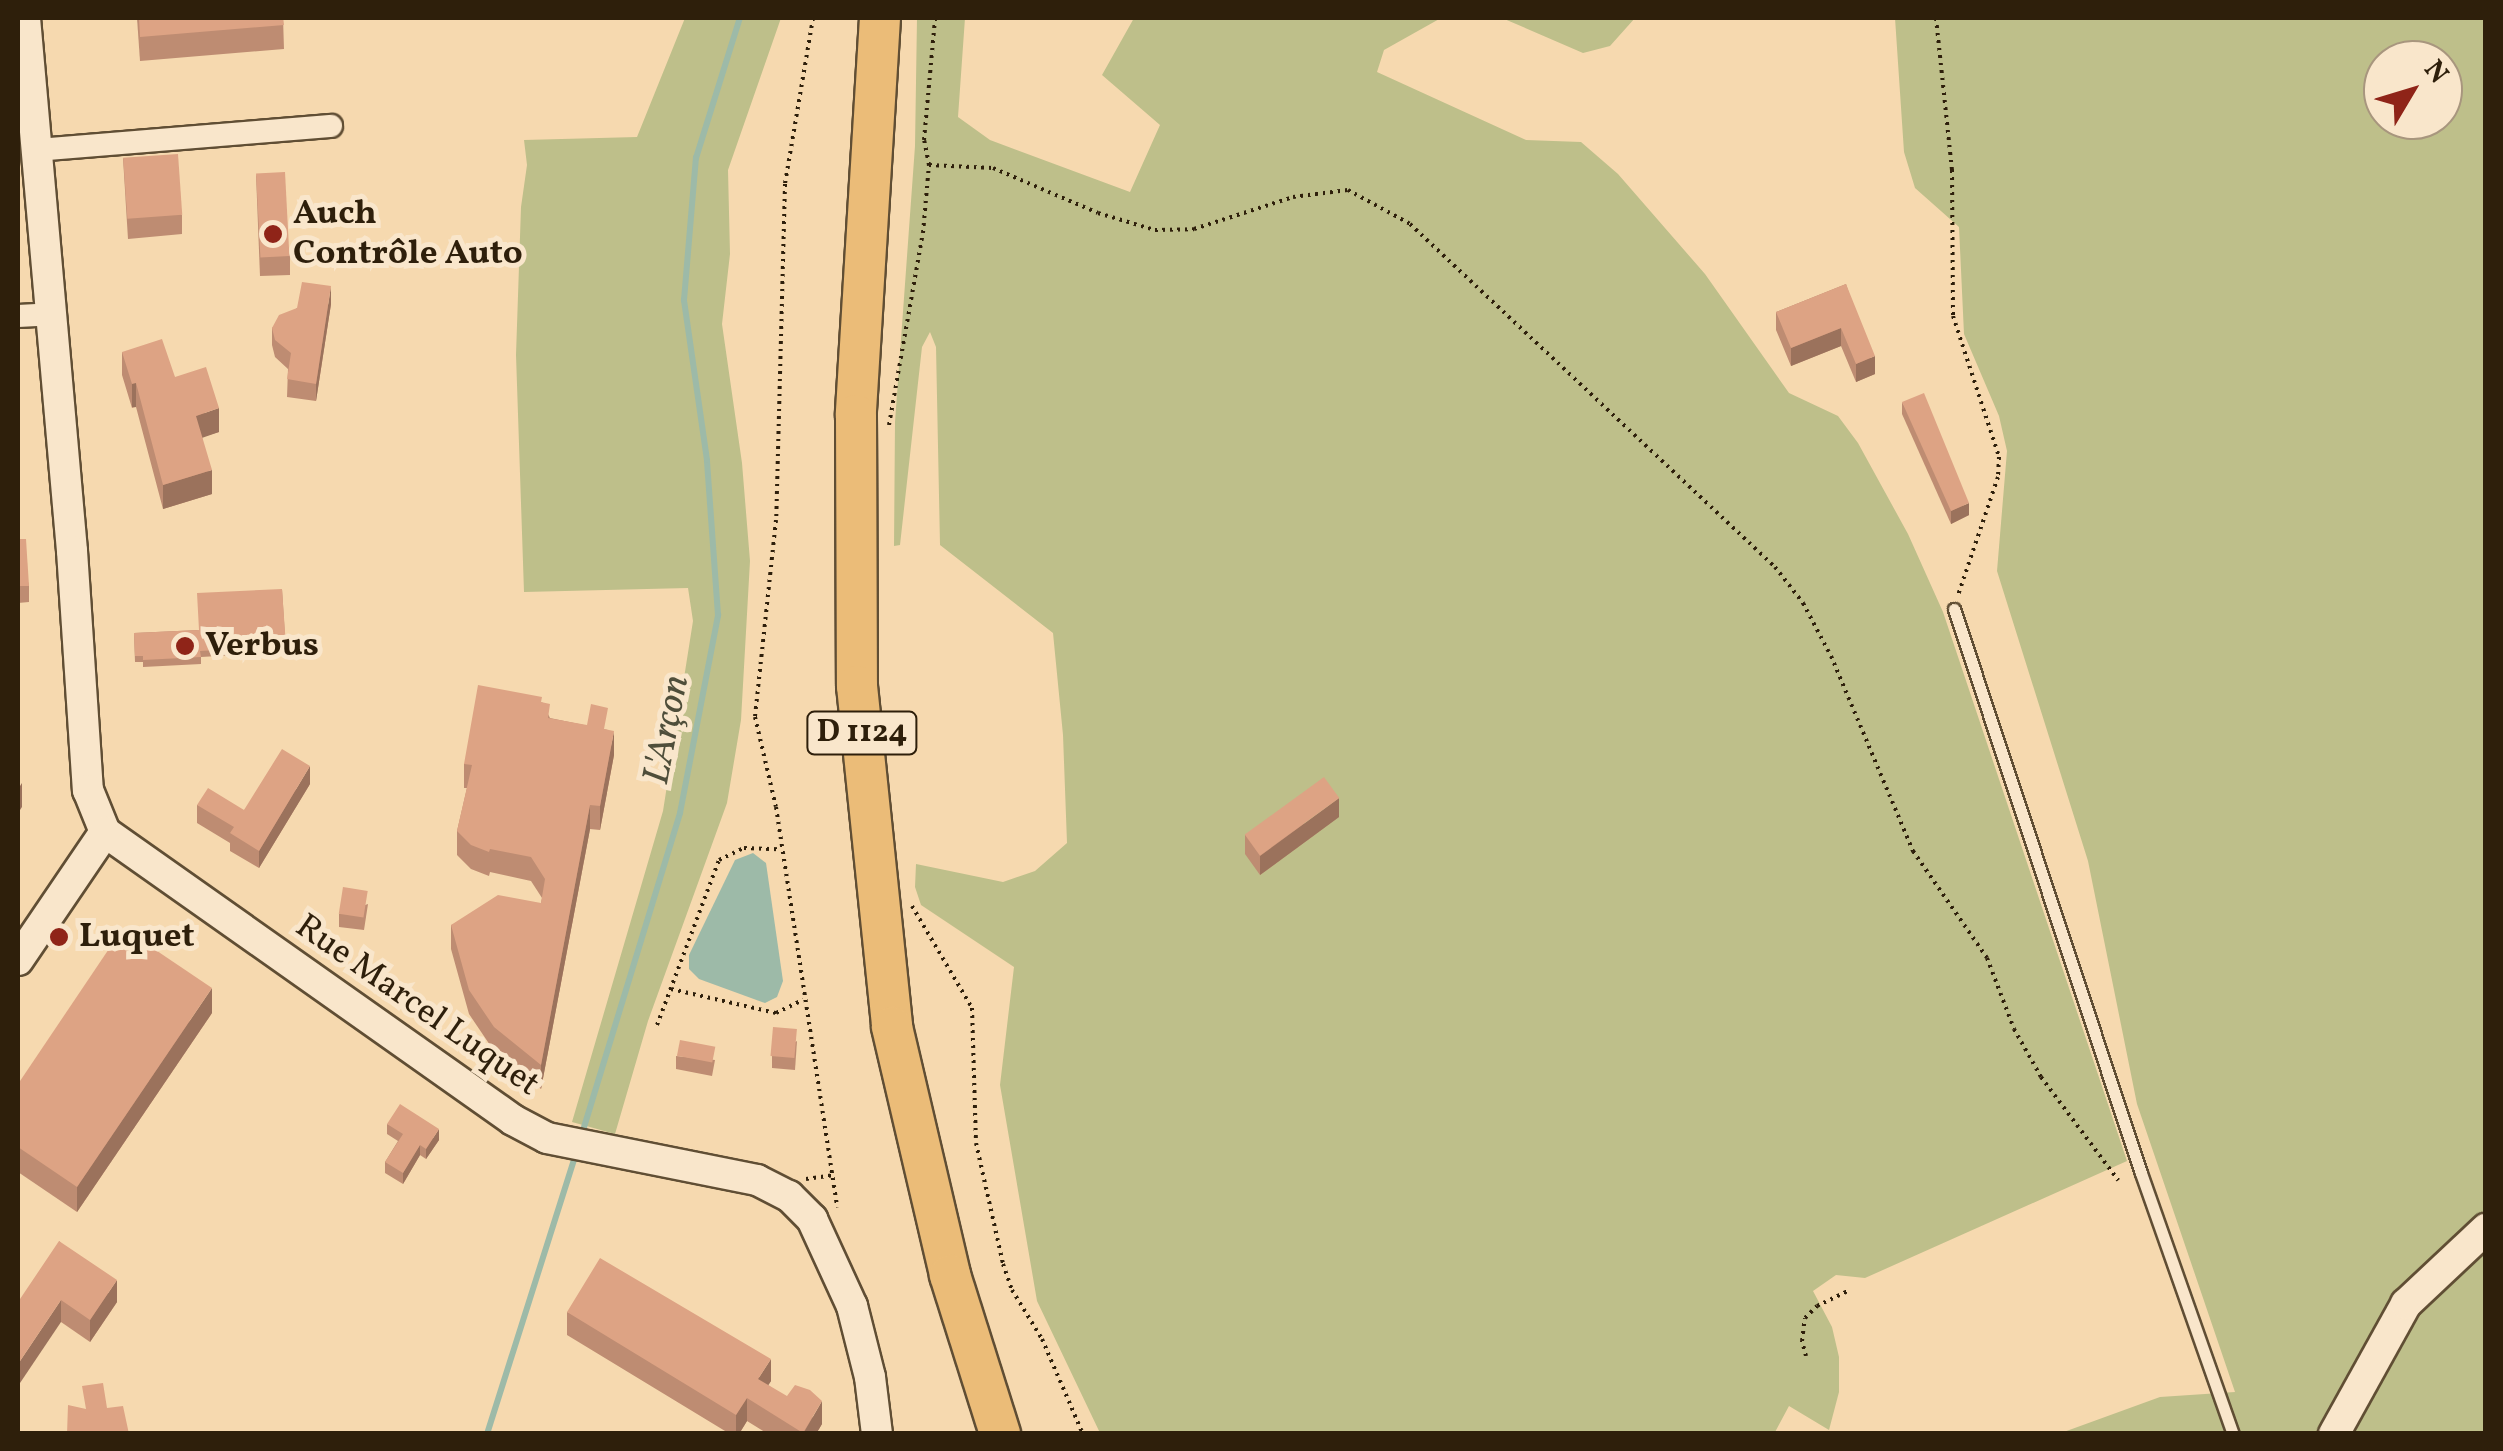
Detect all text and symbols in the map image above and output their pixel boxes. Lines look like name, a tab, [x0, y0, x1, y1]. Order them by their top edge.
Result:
north arrow	[2363, 40, 2463, 140]
text: N	[2414, 52, 2457, 92]
place label: Auch Contrôle Auto	[293, 193, 523, 275]
marker: Auch Contrôle Auto	[262, 223, 284, 245]
place label: Verbus	[205, 625, 319, 667]
marker: Verbus	[174, 635, 196, 657]
water label: L'Arçon	[635, 672, 701, 788]
road number: D 1124	[804, 706, 920, 760]
street label: Rue Marcel Luquet	[287, 906, 547, 1106]
place label: Luquet	[79, 916, 195, 958]
marker: Luquet	[48, 926, 70, 948]

